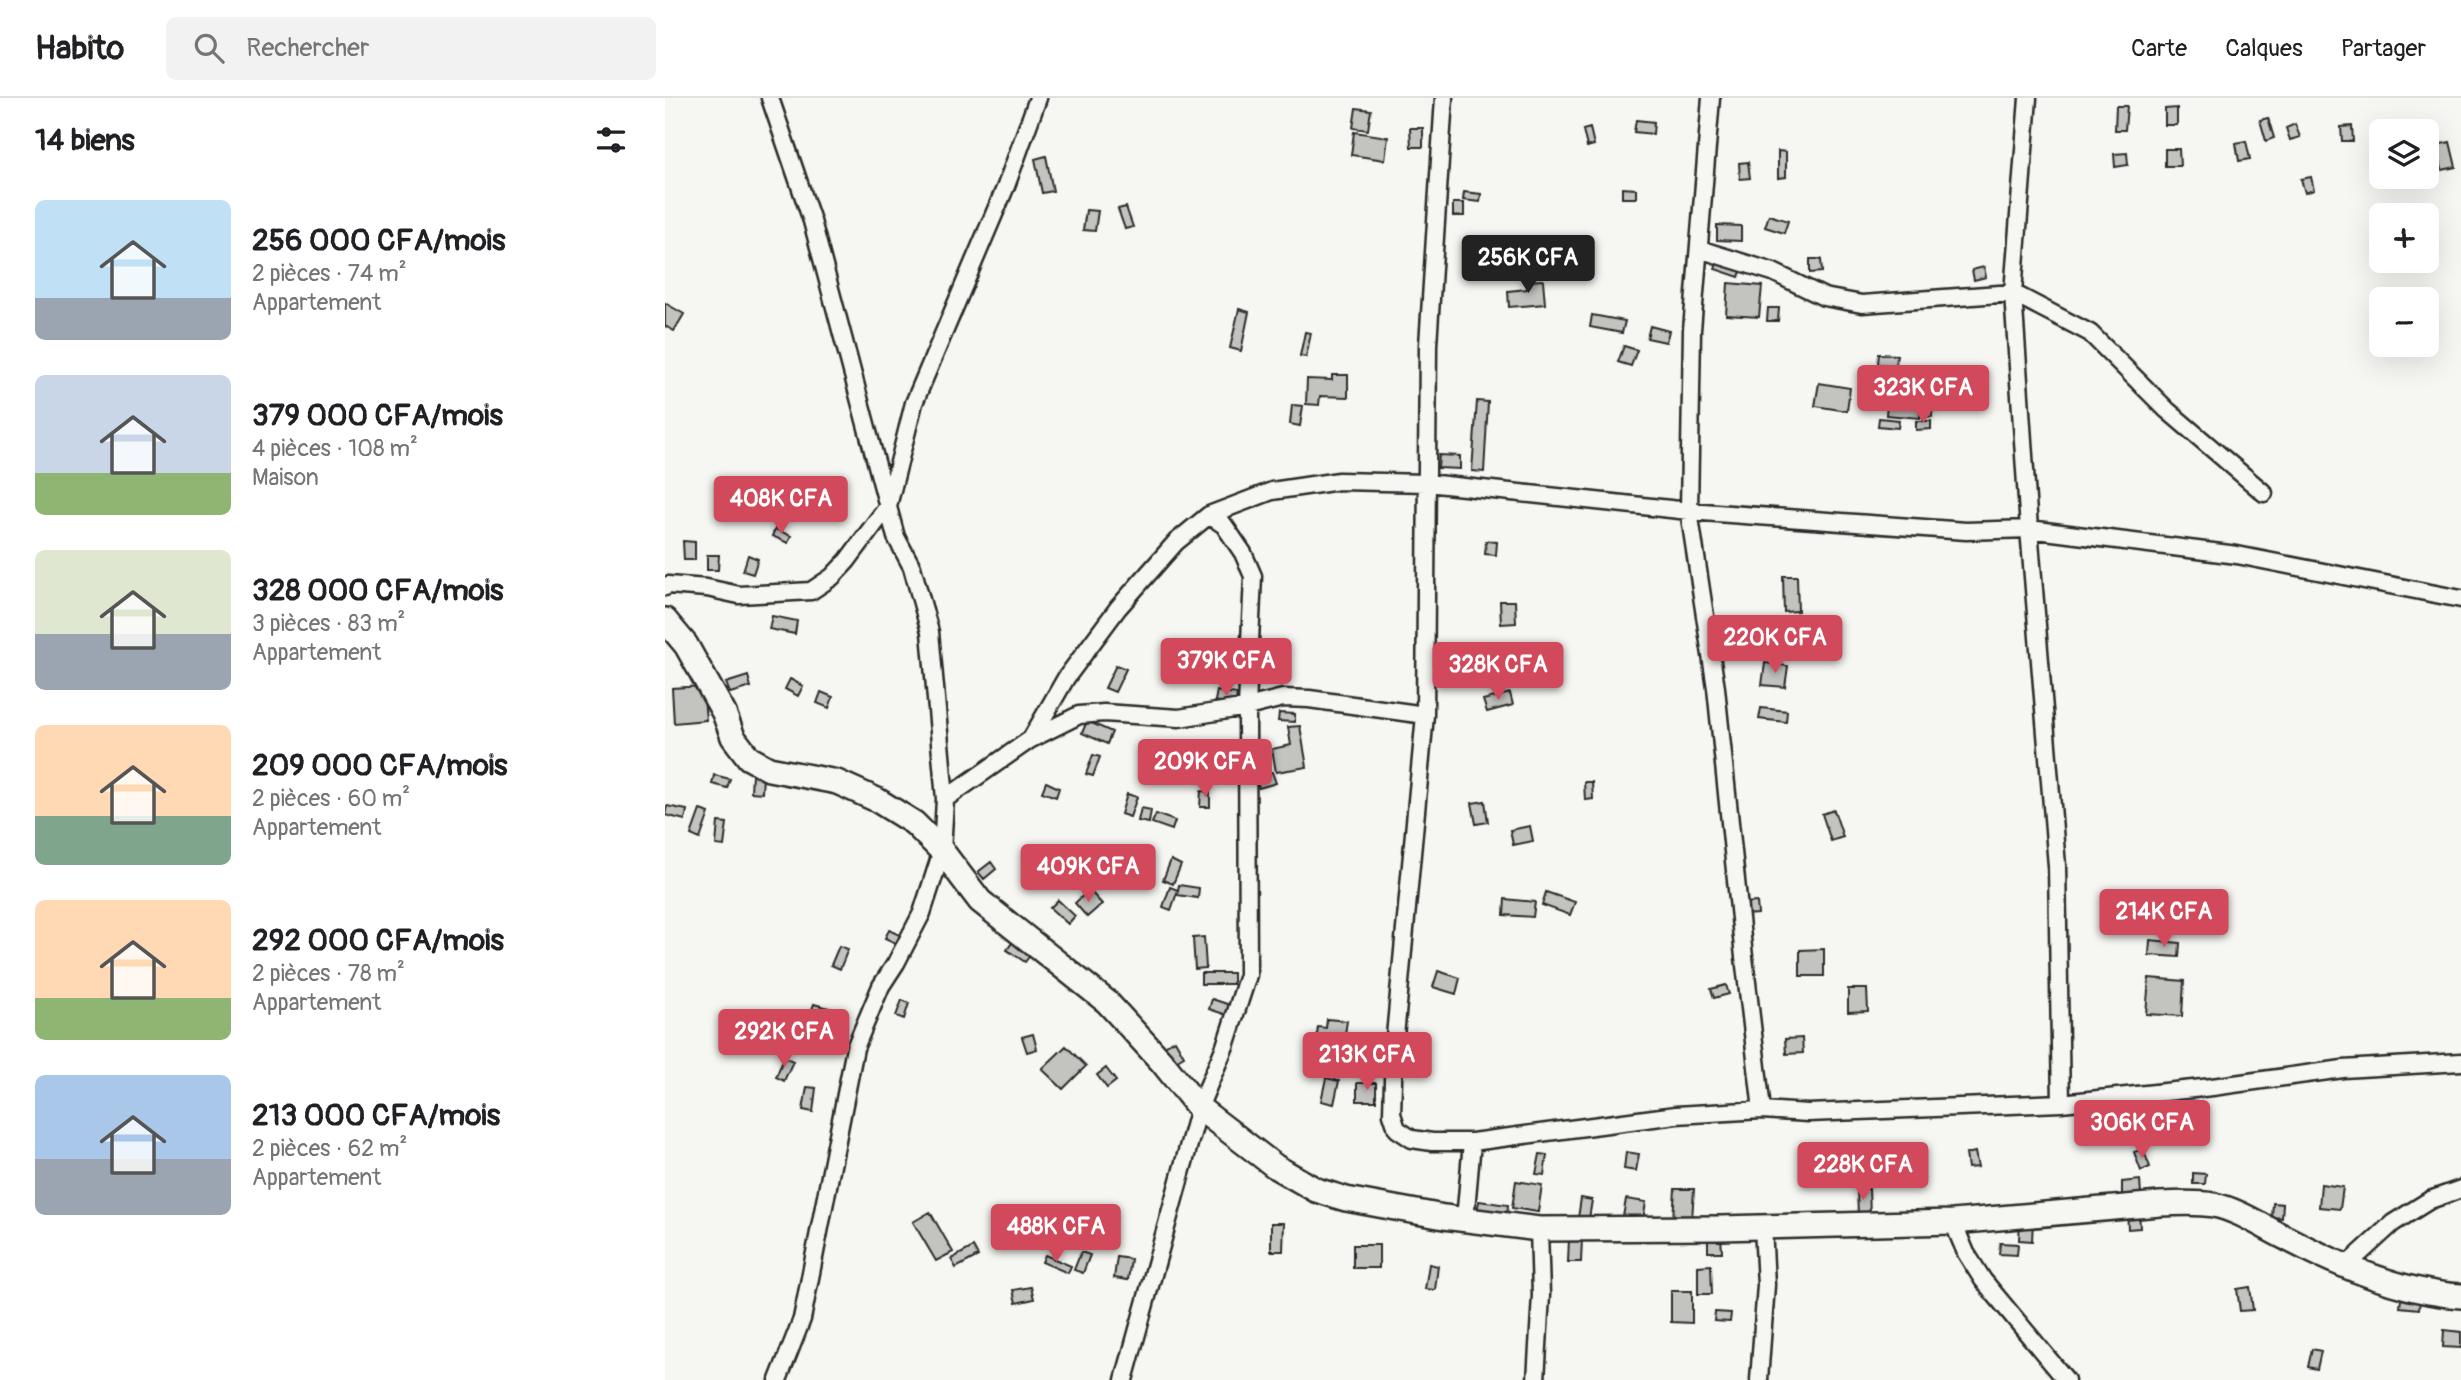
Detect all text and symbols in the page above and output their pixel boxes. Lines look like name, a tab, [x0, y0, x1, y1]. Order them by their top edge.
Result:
search box	[166, 17, 656, 80]
text: Habito	[35, 28, 124, 69]
icon: search	[190, 29, 228, 67]
text: Rechercher	[246, 32, 369, 64]
text: Carte	[2131, 34, 2187, 63]
text: Calques	[2225, 34, 2303, 63]
text: Partager	[2341, 34, 2426, 63]
map controls	[2369, 119, 2439, 357]
button: layers	[2369, 119, 2439, 189]
icon: filters	[592, 121, 630, 159]
text: 14 biens	[35, 122, 135, 159]
button: +	[2369, 203, 2439, 273]
text: 256 000 CFA/mois	[252, 222, 505, 259]
icon: home	[91, 228, 175, 312]
pin: 256K CFA	[1456, 236, 1600, 295]
text: 256K CFA	[1478, 243, 1578, 272]
text: 2 pièces · 74 m²	[252, 259, 407, 288]
button: −	[2369, 287, 2439, 357]
text: Appartement	[252, 288, 381, 317]
pin: 323K CFA	[1851, 366, 1995, 425]
text: 323K CFA	[1873, 373, 1973, 402]
text: 379 000 CFA/mois	[252, 397, 503, 434]
icon: home	[91, 403, 175, 487]
text: 4 pièces · 108 m²	[252, 434, 418, 463]
text: Maison	[252, 463, 319, 492]
pin: 408K CFA	[709, 476, 853, 536]
text: 408K CFA	[730, 484, 832, 513]
text: 328 000 CFA/mois	[252, 572, 503, 609]
icon: home	[91, 578, 175, 662]
text: 3 pièces · 83 m²	[252, 609, 405, 638]
pin: 220K CFA	[1703, 616, 1847, 675]
text: 220K CFA	[1723, 623, 1827, 652]
text: Appartement	[252, 638, 381, 667]
pin: 379K CFA	[1154, 638, 1298, 698]
pin: 328K CFA	[1426, 642, 1570, 702]
text: 379K CFA	[1177, 646, 1275, 675]
text: 328K CFA	[1448, 650, 1548, 679]
pin: 209K CFA	[1133, 740, 1277, 799]
text: 209 000 CFA/mois	[252, 747, 508, 784]
text: 209K CFA	[1154, 747, 1256, 776]
icon: home	[91, 753, 175, 837]
text: 2 pièces · 60 m²	[252, 784, 410, 813]
text: Appartement	[252, 813, 381, 842]
pin: 409K CFA	[1016, 844, 1160, 904]
text: 409K CFA	[1037, 852, 1139, 881]
pin: 214K CFA	[2092, 890, 2236, 949]
text: 214K CFA	[2115, 897, 2213, 926]
text: 292 000 CFA/mois	[252, 922, 504, 959]
icon: home	[91, 928, 175, 1012]
text: 2 pièces · 78 m²	[252, 959, 405, 988]
text: Appartement	[252, 988, 381, 1017]
pin: 292K CFA	[712, 1010, 856, 1069]
text: 292K CFA	[734, 1017, 834, 1046]
pin: 213K CFA	[1295, 1032, 1439, 1092]
text: 213K CFA	[1319, 1040, 1415, 1069]
text: 213 000 CFA/mois	[252, 1097, 500, 1134]
pin: 306K CFA	[2070, 1100, 2214, 1160]
icon: home	[91, 1103, 175, 1187]
text: 306K CFA	[2090, 1108, 2194, 1137]
text: 2 pièces · 62 m²	[252, 1134, 407, 1163]
pin: 228K CFA	[1791, 1142, 1935, 1202]
text: 228K CFA	[1813, 1150, 1913, 1179]
text: Appartement	[252, 1163, 381, 1192]
pin: 488K CFA	[984, 1204, 1128, 1264]
text: 488K CFA	[1007, 1212, 1105, 1241]

